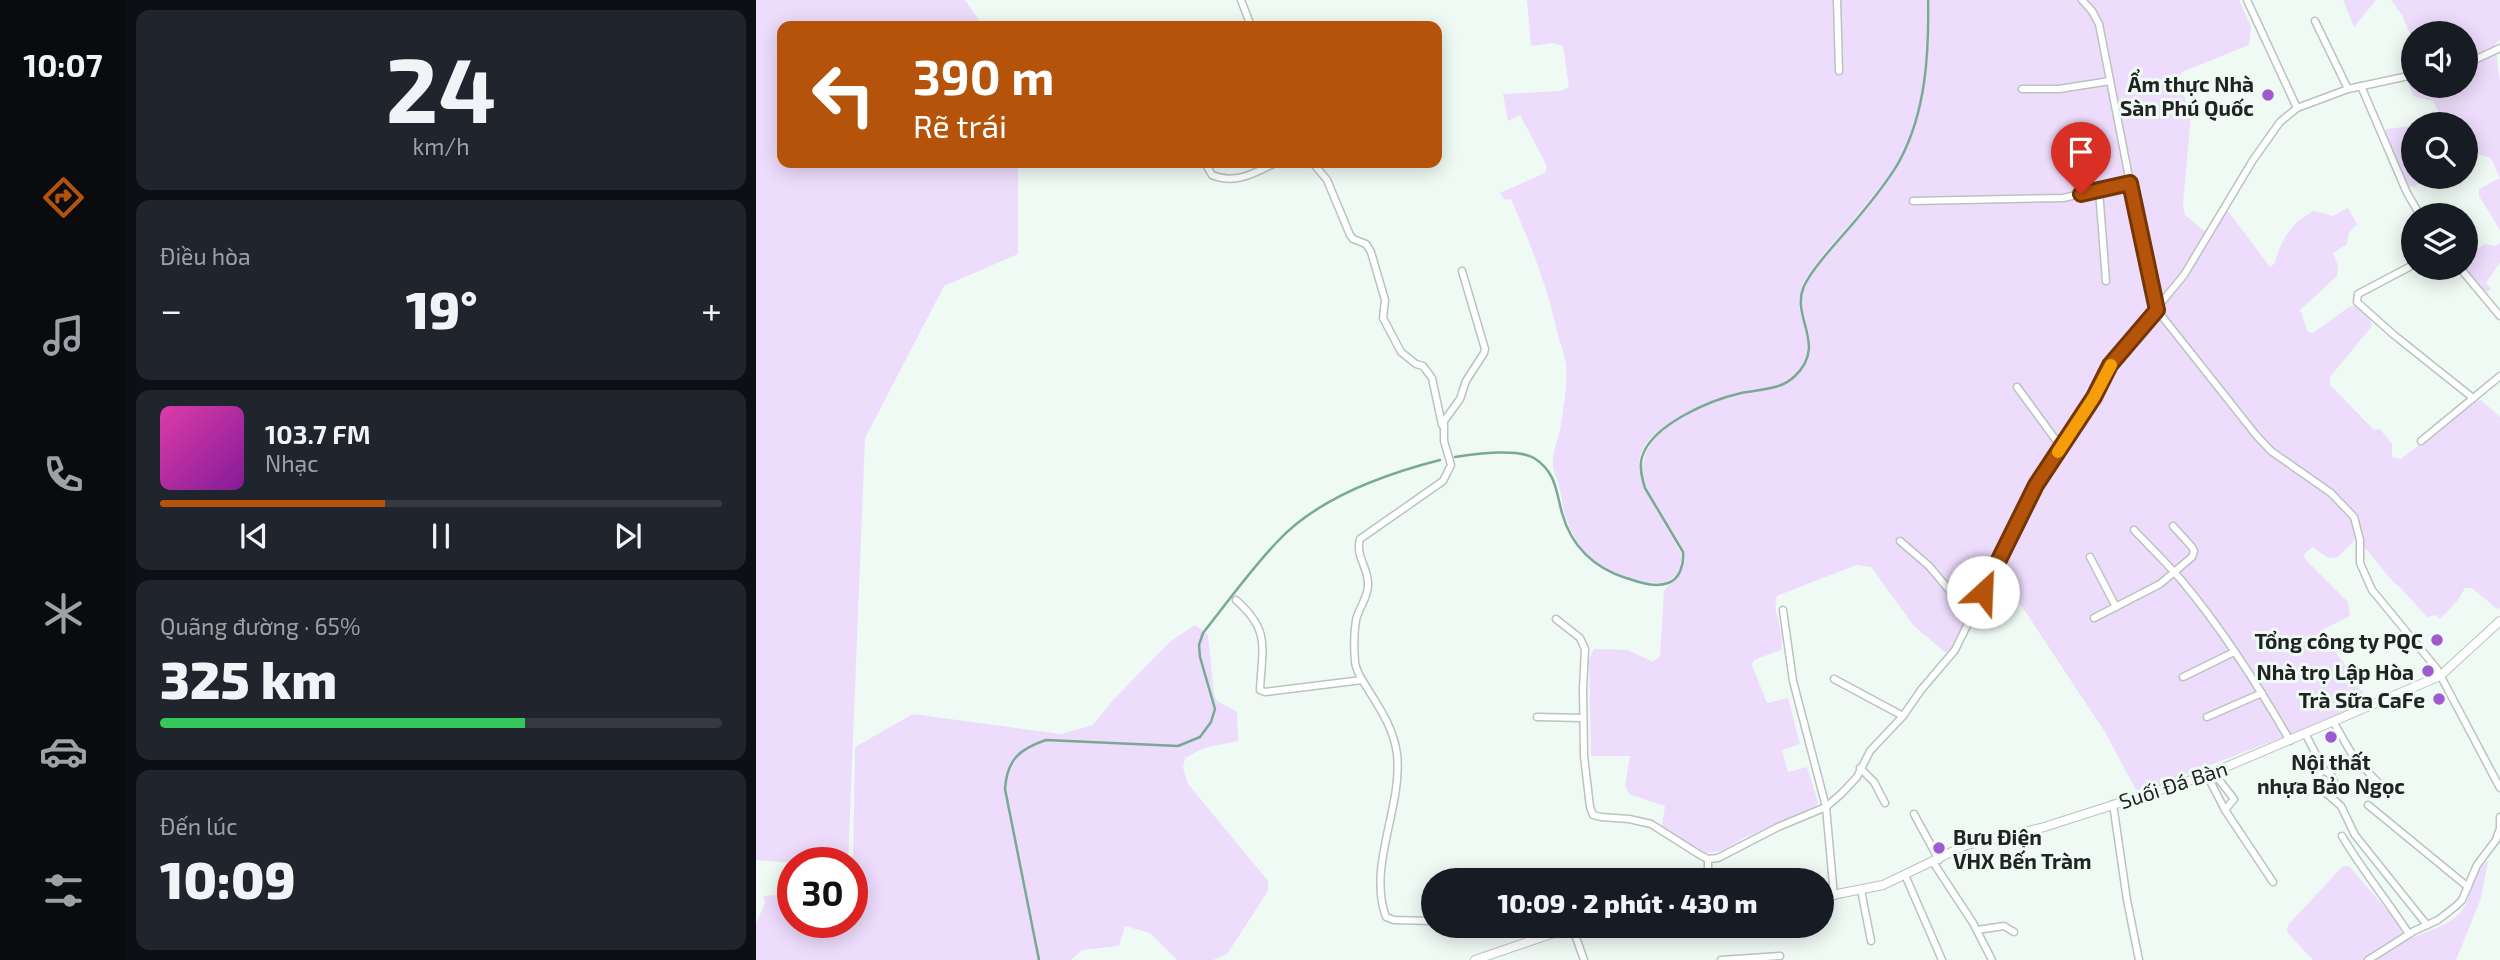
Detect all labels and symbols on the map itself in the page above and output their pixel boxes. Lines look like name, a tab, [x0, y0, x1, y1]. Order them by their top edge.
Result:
place label: Ẩm thực Nhà Sàn Phú Quốc	[2120, 69, 2254, 121]
marker: Ẩm thực Nhà Sàn Phú Quốc	[2260, 87, 2276, 103]
pin	[2051, 122, 2111, 194]
position arrow	[1946, 555, 2020, 629]
place label: Tổng công ty PQC	[2254, 628, 2423, 654]
marker: Tổng công ty PQC	[2429, 632, 2445, 648]
place label: Nhà trọ Lập Hòa	[2257, 659, 2414, 684]
marker: Nhà trọ Lập Hòa	[2420, 663, 2436, 679]
place label: Trà Sữa CaFe	[2299, 687, 2425, 712]
marker: Trà Sữa CaFe	[2431, 691, 2447, 707]
marker: Nội thất nhựa Bảo Ngọc	[2323, 729, 2339, 745]
place label: Nội thất nhựa Bảo Ngọc	[2257, 749, 2405, 798]
street label: Suối Đá Bàn	[2116, 755, 2230, 813]
place label: Bưu Điện VHX Bến Tràm	[1953, 824, 2091, 873]
marker: Bưu Điện VHX Bến Tràm	[1931, 840, 1947, 856]
speed limit sign: 30	[777, 847, 868, 938]

